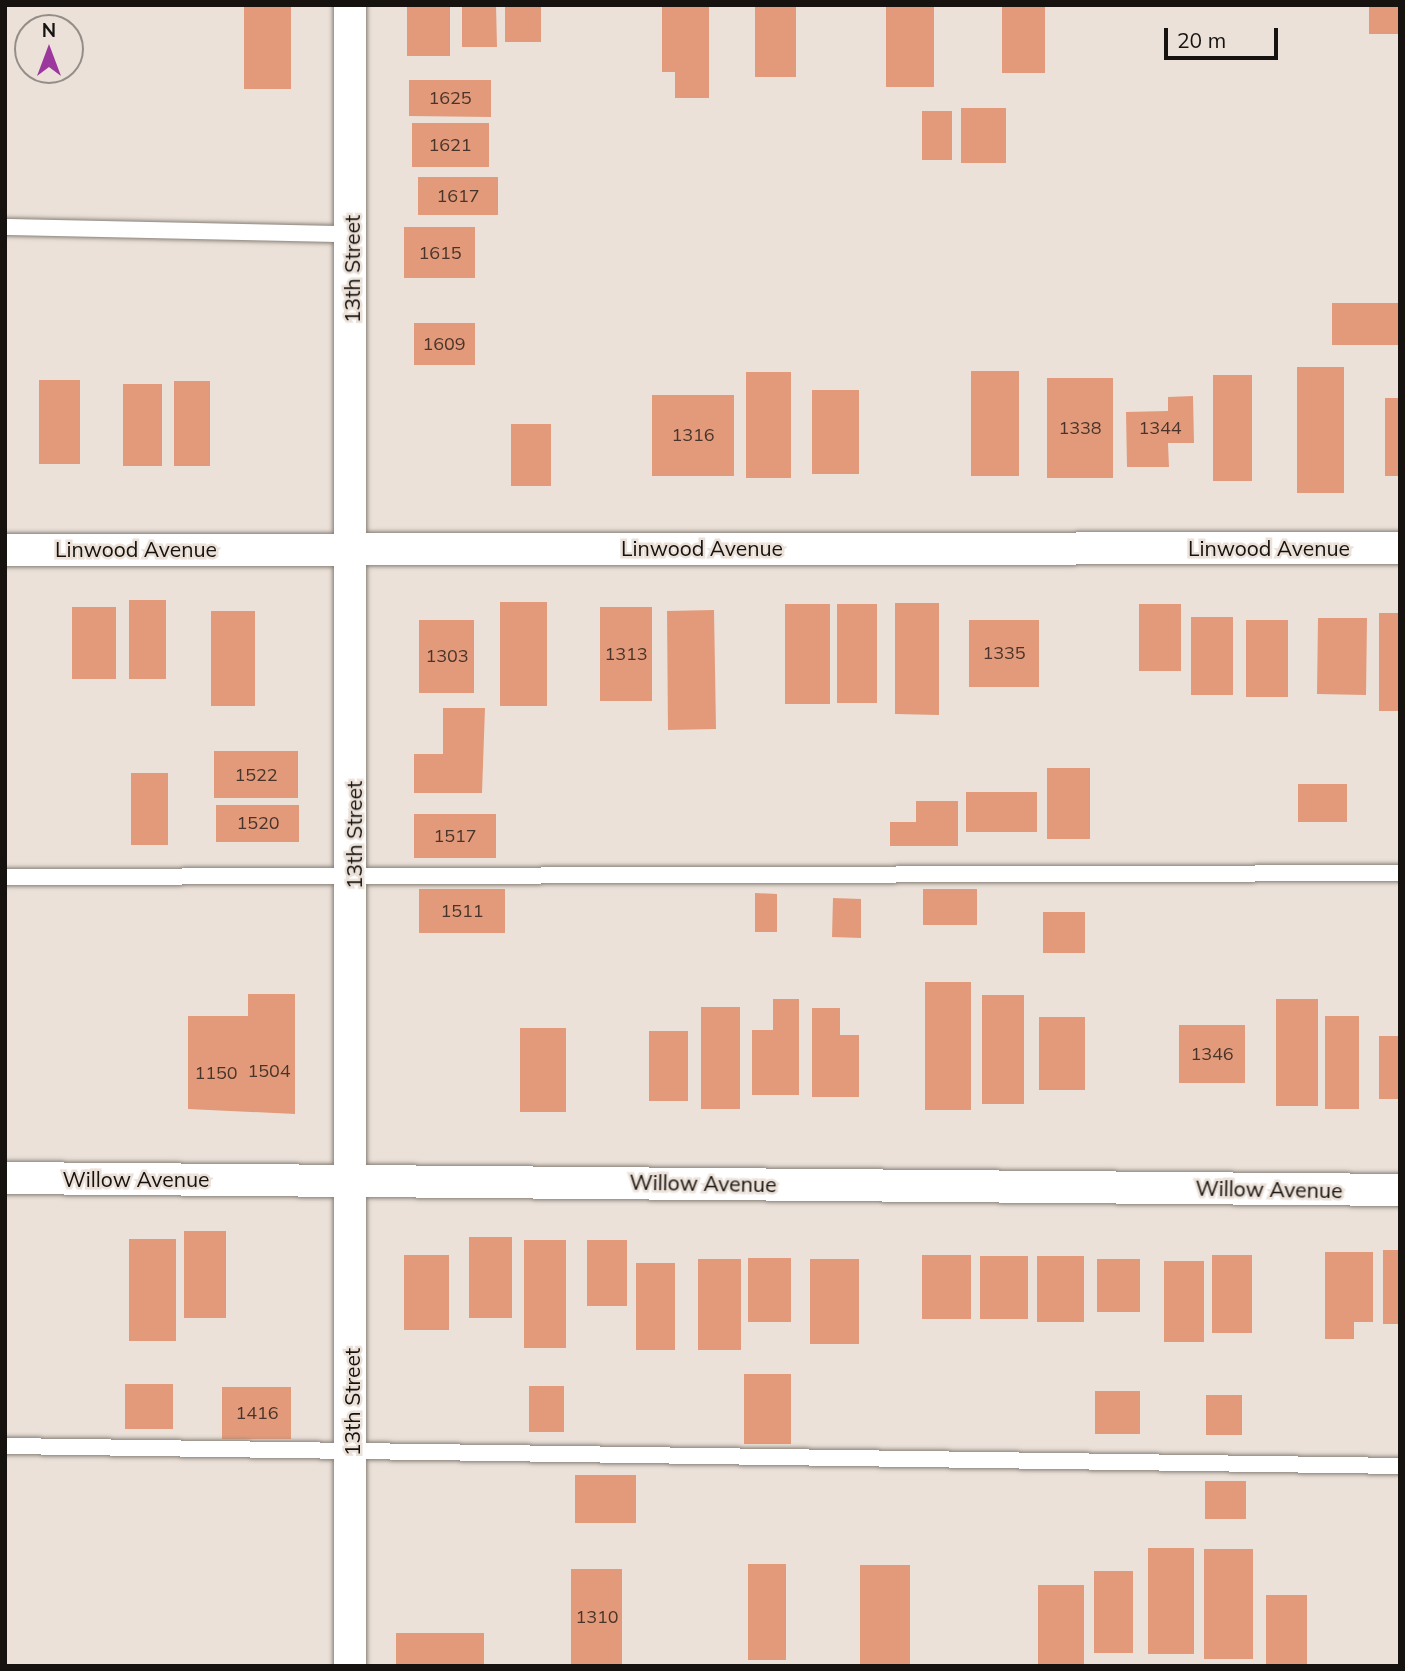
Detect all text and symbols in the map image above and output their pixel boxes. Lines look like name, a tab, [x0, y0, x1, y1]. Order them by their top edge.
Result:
north arrow	[14, 14, 84, 84]
scale bar	[1167, 14, 1281, 58]
text: N	[42, 18, 56, 42]
text: 20 m	[1177, 27, 1226, 53]
house number: 1625	[428, 87, 472, 109]
house number: 1621	[428, 134, 472, 156]
house number: 1617	[436, 185, 480, 207]
street label: 13th Street	[339, 215, 365, 323]
house number: 1615	[418, 242, 462, 264]
house number: 1609	[422, 333, 466, 355]
house number: 1338	[1058, 417, 1102, 439]
house number: 1344	[1138, 417, 1182, 439]
house number: 1316	[671, 424, 715, 446]
street label: Linwood Avenue	[621, 535, 783, 561]
street label: Linwood Avenue	[1188, 535, 1350, 561]
street label: Linwood Avenue	[55, 536, 217, 562]
house number: 1335	[982, 642, 1026, 664]
house number: 1313	[604, 643, 648, 665]
house number: 1303	[425, 645, 469, 667]
house number: 1522	[234, 764, 278, 786]
street label: 13th Street	[341, 781, 367, 889]
house number: 1520	[236, 812, 280, 834]
house number: 1517	[433, 825, 477, 847]
house number: 1511	[440, 900, 484, 922]
house number: 1346	[1190, 1043, 1234, 1065]
house number: 1504	[247, 1060, 291, 1082]
house number: 1150	[194, 1062, 238, 1084]
street label: Willow Avenue	[62, 1166, 210, 1192]
street label: Willow Avenue	[629, 1169, 777, 1197]
street label: Willow Avenue	[1195, 1175, 1343, 1203]
street label: 13th Street	[339, 1348, 365, 1456]
house number: 1416	[235, 1402, 279, 1424]
house number: 1310	[575, 1606, 619, 1628]

